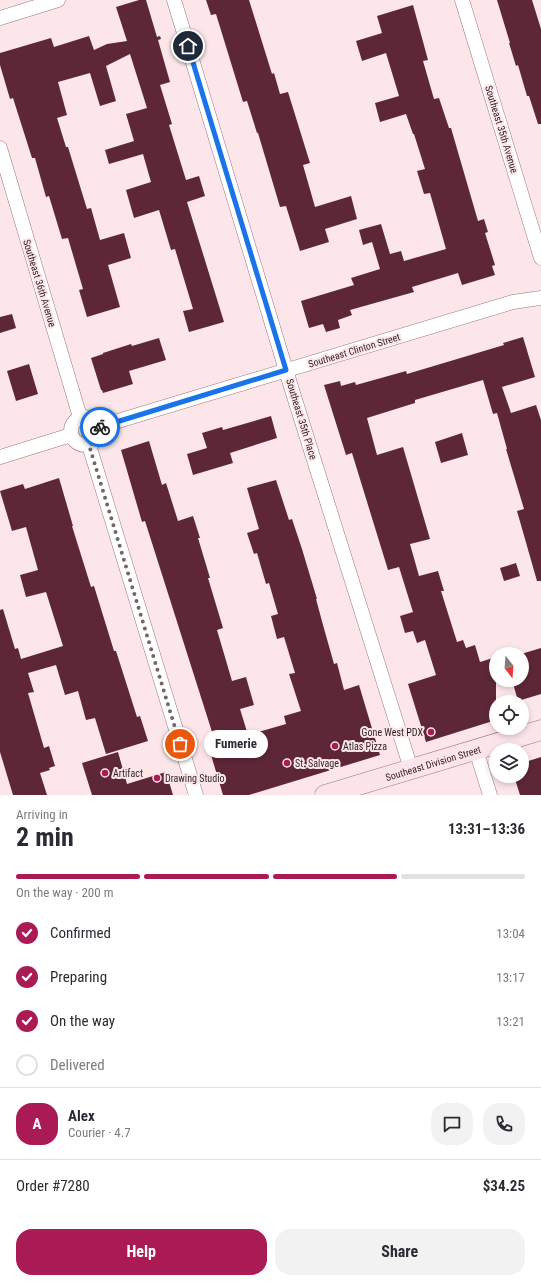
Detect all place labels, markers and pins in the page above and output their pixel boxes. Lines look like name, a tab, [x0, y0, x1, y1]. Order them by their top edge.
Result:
pin	[171, 29, 205, 63]
pin	[163, 727, 197, 761]
place label: Gone West PDX	[362, 727, 423, 738]
marker: Gone West PDX	[426, 727, 436, 737]
callout: Fumerie	[204, 730, 268, 758]
marker: Atlas Pizza	[330, 741, 340, 751]
place label: Atlas Pizza	[343, 741, 387, 752]
marker: St. Salvage	[282, 758, 292, 768]
place label: St. Salvage	[295, 758, 339, 769]
marker: Artifact	[100, 768, 110, 778]
place label: Artifact	[113, 768, 143, 779]
marker: Drawing Studio	[152, 773, 162, 783]
place label: Drawing Studio	[165, 773, 224, 784]

